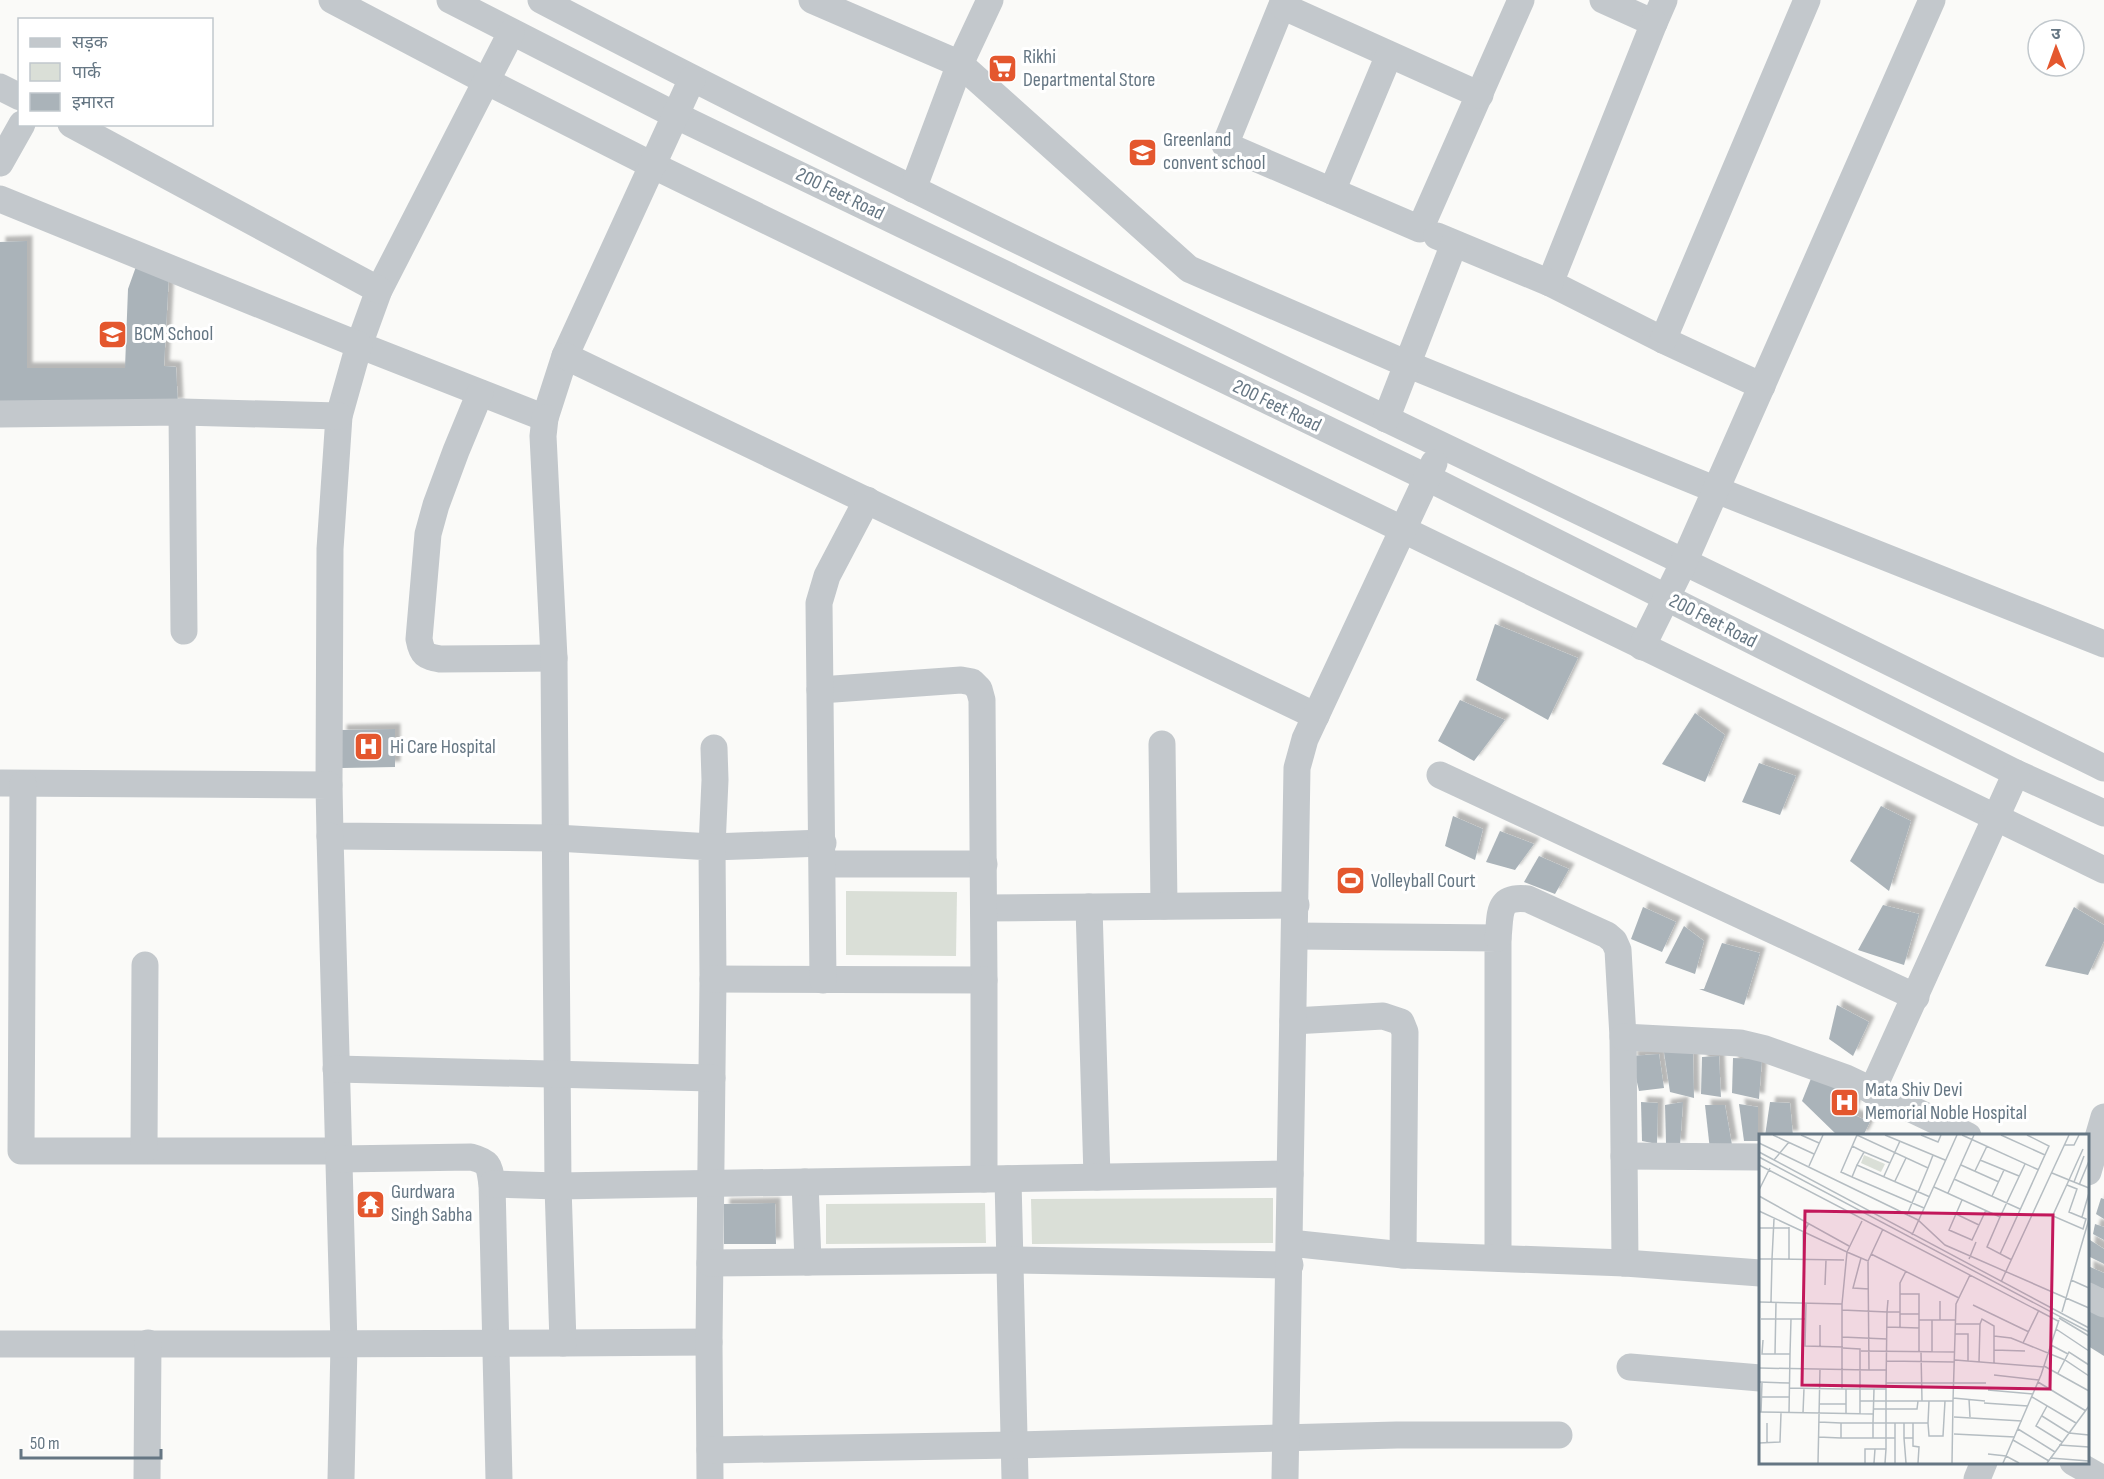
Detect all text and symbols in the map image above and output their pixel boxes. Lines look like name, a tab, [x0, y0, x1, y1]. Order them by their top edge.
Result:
legend	[18, 18, 213, 126]
north arrow	[2026, 18, 2086, 78]
text: उ	[2051, 25, 2061, 44]
text: सड़क	[72, 32, 109, 53]
place label: Rikhi Departmental Store	[1023, 45, 1155, 92]
supermarket icon: Rikhi Departmental Store	[986, 52, 1018, 84]
text: पार्क	[72, 61, 102, 83]
text: इमारत	[72, 92, 115, 113]
place label: Greenland convent school	[1163, 128, 1265, 175]
school or university icon: Greenland convent school	[1126, 136, 1158, 168]
street label: 200 Feet Road	[792, 162, 888, 226]
school or university icon: BCM School	[97, 318, 129, 350]
place label: BCM School	[134, 322, 213, 346]
street label: 200 Feet Road	[1229, 374, 1325, 438]
street label: 200 Feet Road	[1665, 589, 1761, 653]
hospital icon: Hi Care Hospital	[353, 731, 385, 763]
place label: Hi Care Hospital	[390, 735, 496, 759]
sports icon: Volleyball Court	[1334, 865, 1366, 897]
place label: Volleyball Court	[1371, 869, 1476, 893]
place label: Mata Shiv Devi Memorial Noble Hospital	[1865, 1078, 2027, 1125]
hospital icon: Mata Shiv Devi Memorial Noble Hospital	[1828, 1086, 1860, 1118]
inset map	[1759, 1134, 2089, 1464]
place label: Gurdwara Singh Sabha	[391, 1180, 472, 1227]
temple icon: Gurdwara Singh Sabha	[354, 1188, 386, 1220]
scale bar	[21, 1422, 160, 1460]
text: 50 m	[30, 1433, 60, 1454]

